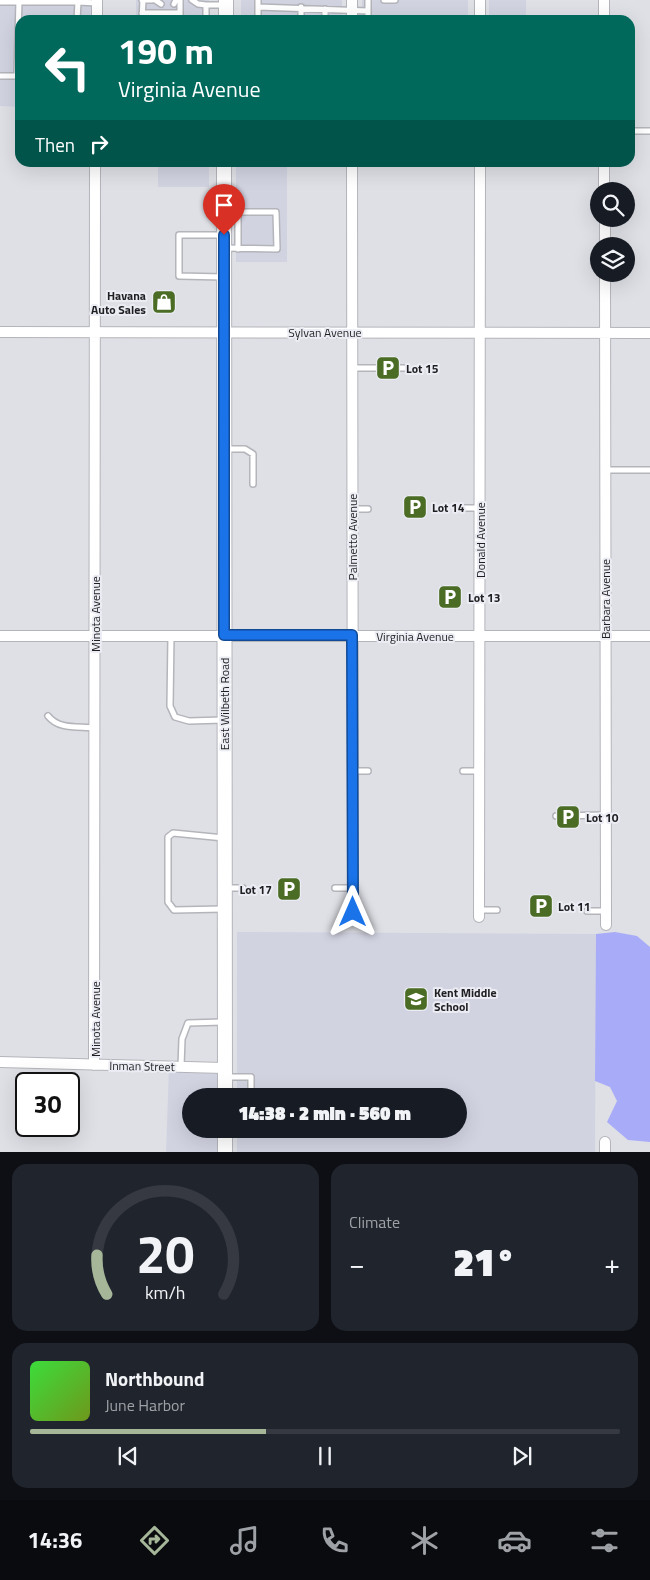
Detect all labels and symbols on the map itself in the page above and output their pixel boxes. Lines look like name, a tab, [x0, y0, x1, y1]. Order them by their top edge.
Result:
pin	[203, 184, 245, 235]
place label: Havana Auto Sales	[91, 286, 146, 319]
shop icon: Havana Auto Sales	[151, 289, 177, 315]
street label: Sylvan Avenue	[288, 323, 362, 342]
parking icon: Lot 15	[375, 355, 401, 381]
place label: Lot 15	[406, 359, 439, 378]
street label: Palmetto Avenue	[343, 494, 362, 580]
parking icon: Lot 14	[402, 494, 428, 520]
place label: Lot 14	[432, 498, 465, 517]
street label: Donald Avenue	[471, 502, 490, 578]
street label: Barbara Avenue	[596, 559, 615, 639]
street label: Minota Avenue	[86, 576, 105, 652]
parking icon: Lot 13	[437, 584, 463, 610]
place label: Lot 13	[468, 588, 501, 607]
street label: Virginia Avenue	[376, 627, 454, 646]
street label: East Wilbeth Road	[215, 658, 234, 750]
parking icon: Lot 10	[555, 804, 581, 830]
place label: Lot 10	[586, 808, 619, 827]
parking icon: Lot 17	[276, 876, 302, 902]
place label: Lot 17	[240, 880, 272, 899]
position arrow	[326, 885, 378, 937]
parking icon: Lot 11	[528, 893, 554, 919]
place label: Lot 11	[558, 897, 591, 916]
street label: Minota Avenue	[86, 981, 105, 1057]
place label: Kent Middle School	[434, 983, 497, 1016]
school or university icon: Kent Middle School	[403, 986, 429, 1012]
street label: Inman Street	[109, 1056, 176, 1076]
speed limit sign: 30	[15, 1072, 80, 1137]

